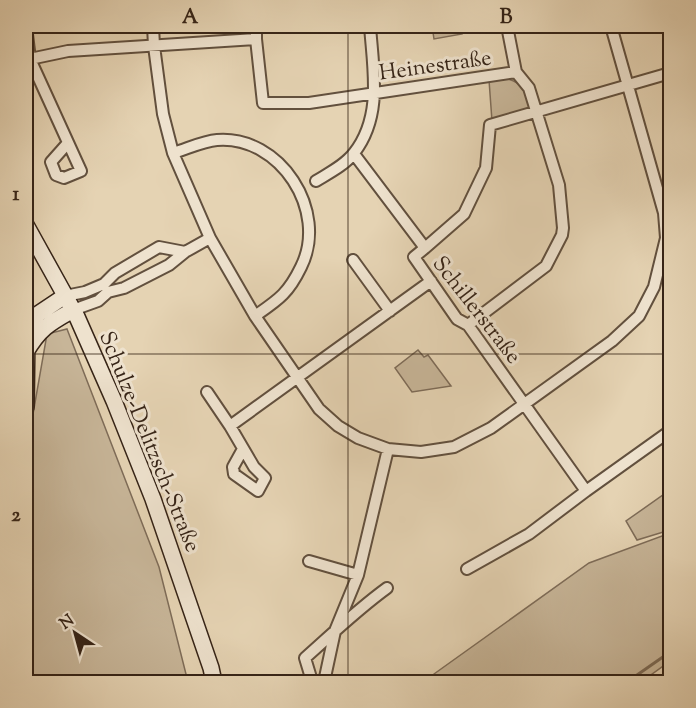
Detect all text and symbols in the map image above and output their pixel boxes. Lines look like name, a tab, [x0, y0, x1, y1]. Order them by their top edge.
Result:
text: A	[182, 4, 199, 33]
text: B	[500, 4, 513, 33]
street label: Heinestraße	[377, 43, 494, 91]
text: 1	[13, 181, 20, 210]
street label: Schillerstraße	[423, 250, 528, 372]
street label: Schulze-Delitzsch-Straße	[89, 327, 207, 557]
text: 2	[11, 502, 21, 531]
north arrow	[45, 603, 105, 663]
text: N	[56, 610, 80, 636]

